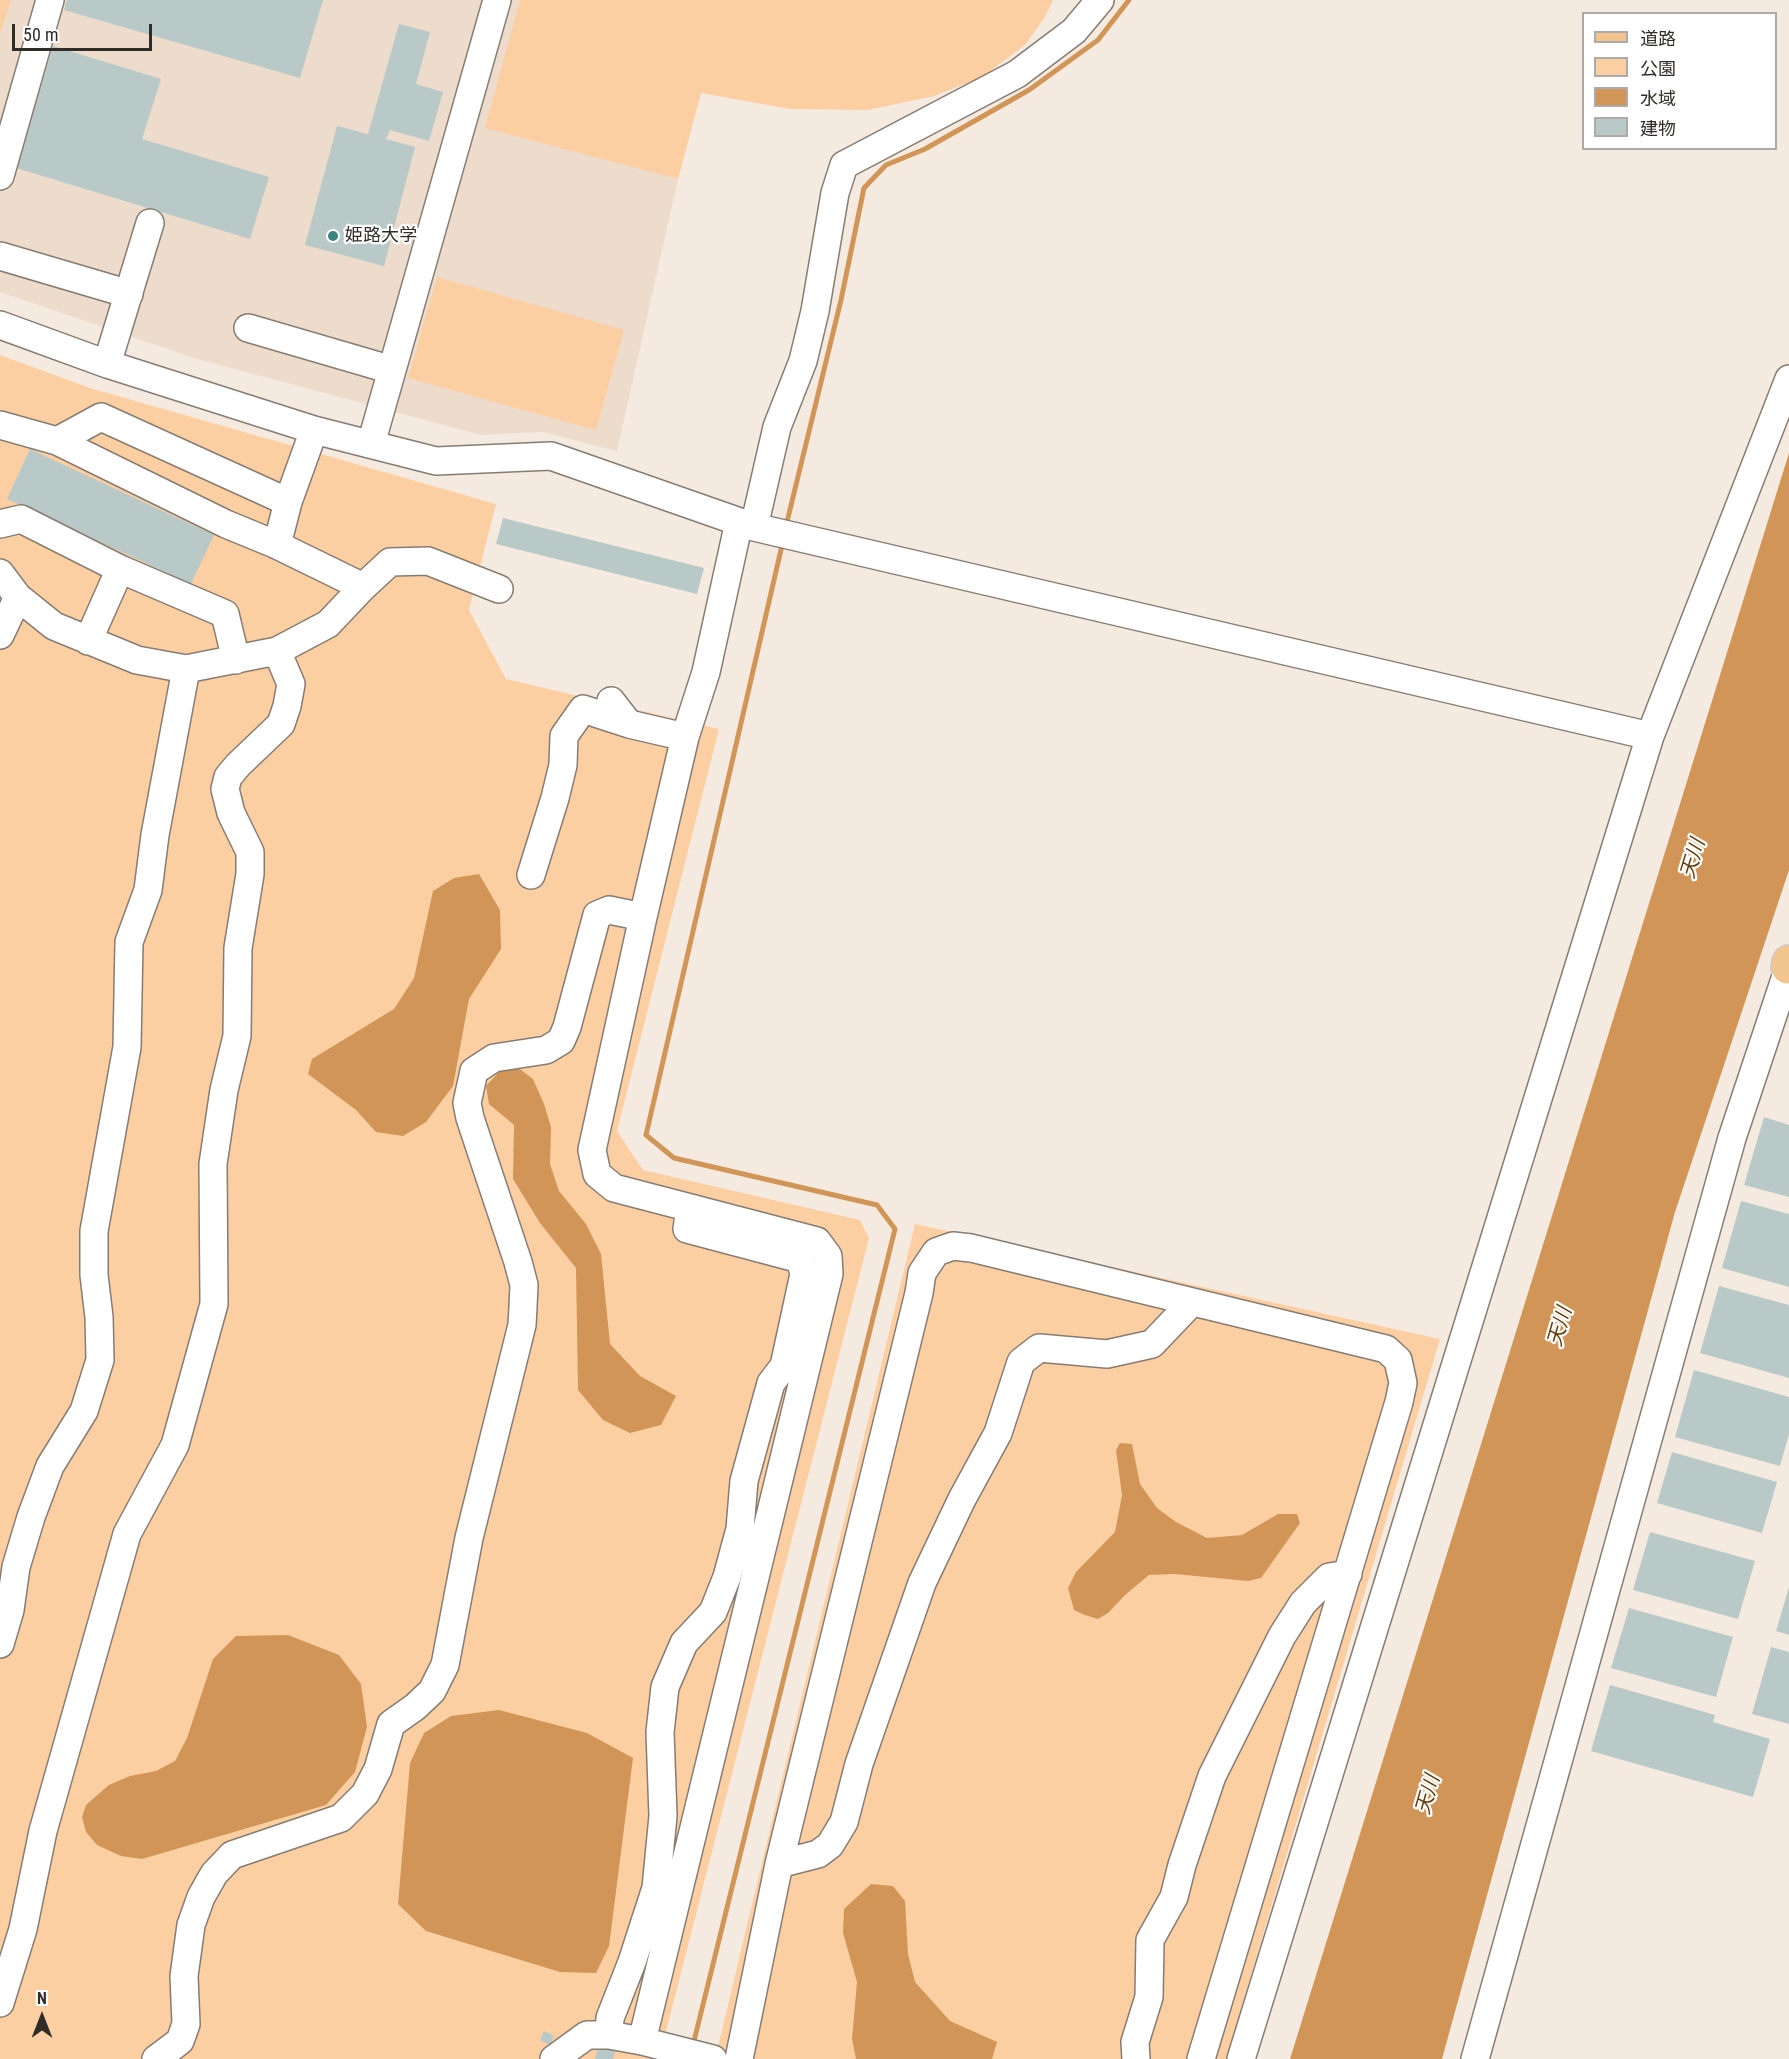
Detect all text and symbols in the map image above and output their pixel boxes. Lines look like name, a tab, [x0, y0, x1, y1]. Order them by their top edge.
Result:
scale bar	[15, 12, 154, 50]
legend	[1582, 12, 1777, 150]
text: 50 m	[23, 24, 58, 45]
text: 道路	[1640, 28, 1676, 49]
text: 公園	[1640, 58, 1676, 79]
text: 水域	[1640, 88, 1676, 109]
text: 建物	[1640, 118, 1676, 139]
place label: 姫路大学	[345, 225, 417, 247]
marker: 姫路大学	[326, 229, 340, 243]
water label: 天川	[1677, 836, 1711, 882]
water label: 天川	[1544, 1304, 1578, 1350]
water label: 天川	[1412, 1772, 1446, 1818]
north arrow	[12, 1987, 72, 2047]
text: N	[37, 1989, 47, 2008]

